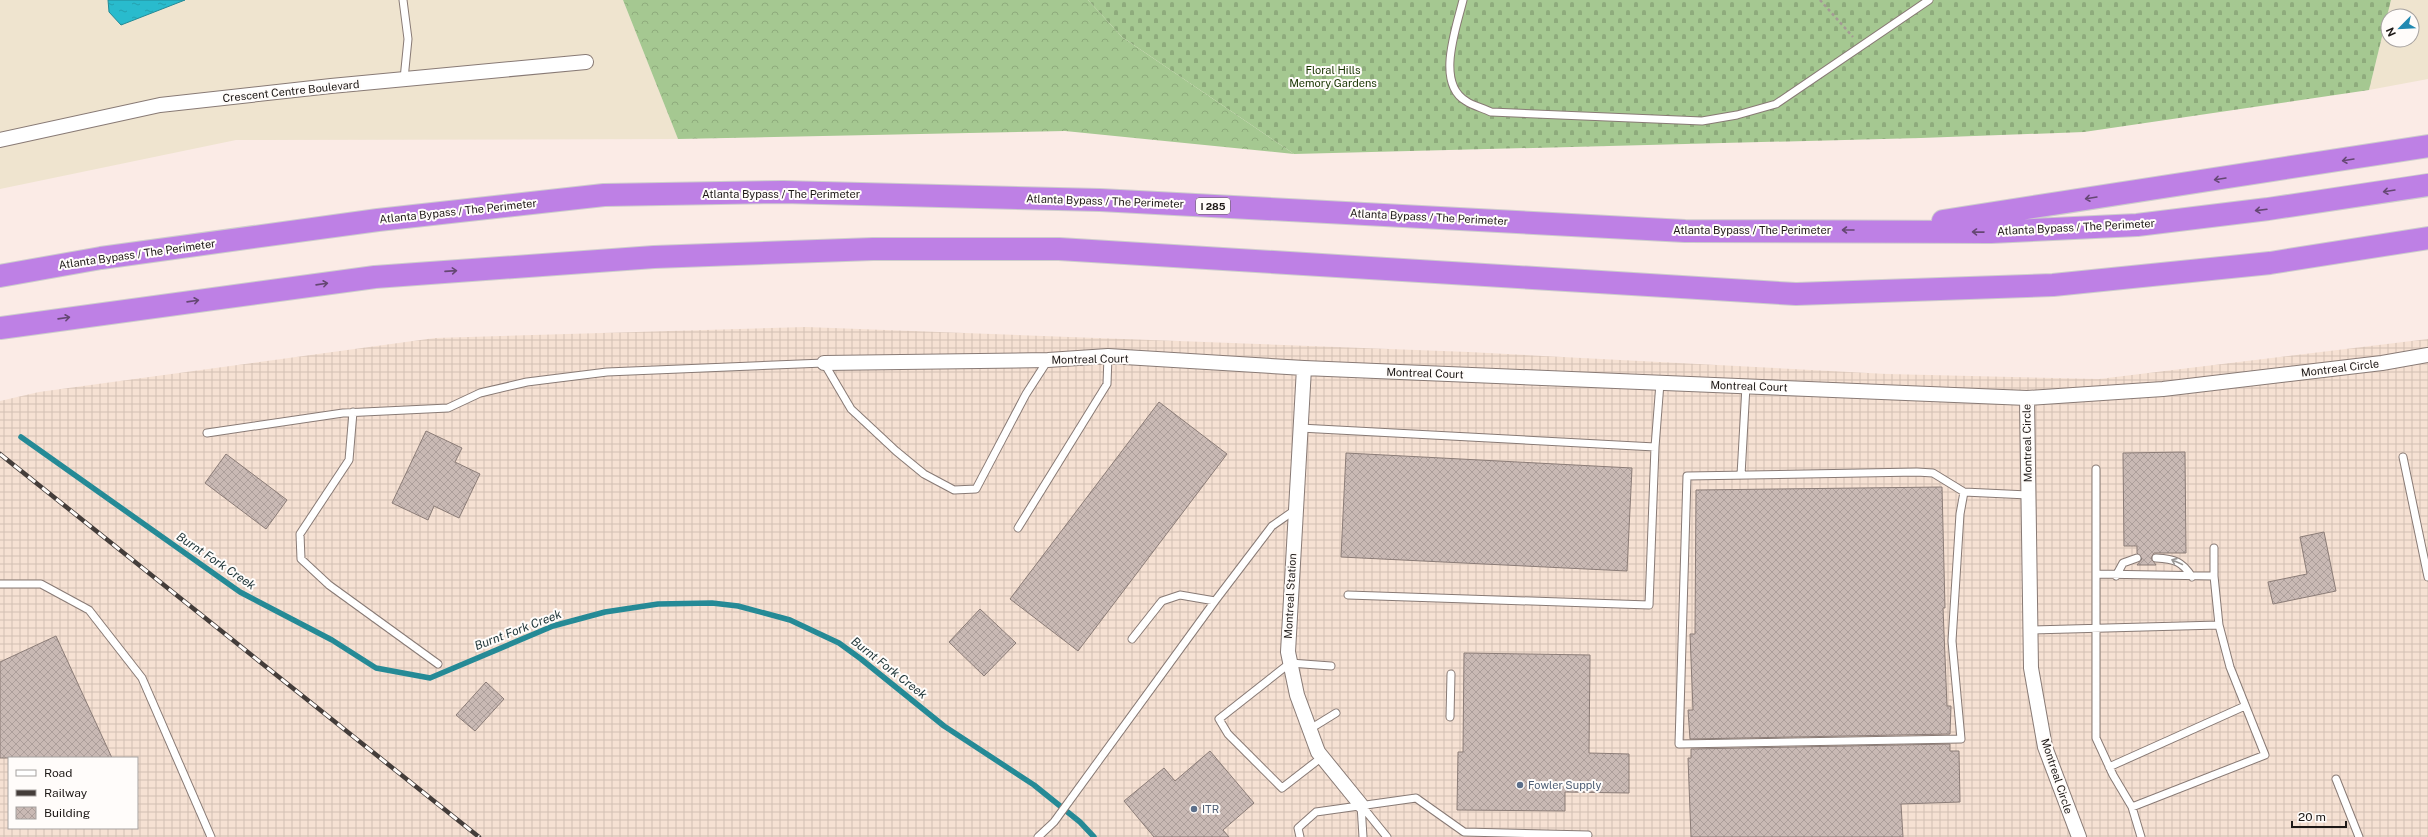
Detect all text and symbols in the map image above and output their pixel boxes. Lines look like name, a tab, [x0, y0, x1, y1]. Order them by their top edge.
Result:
north arrow	[2380, 8, 2420, 48]
text: N	[2384, 26, 2398, 38]
park label: Floral Hills Memory Gardens	[1289, 64, 1377, 89]
street label: Crescent Centre Boulevard	[222, 78, 360, 104]
one-way arrow	[2342, 156, 2355, 164]
one-way arrow	[2214, 175, 2227, 183]
one-way arrow	[2383, 187, 2396, 195]
street label: Atlanta Bypass / The Perimeter	[702, 188, 860, 200]
street label: Atlanta Bypass / The Perimeter	[1026, 192, 1184, 210]
one-way arrow	[2085, 194, 2098, 202]
street label: Atlanta Bypass / The Perimeter	[379, 197, 537, 225]
road number: I 285	[1196, 198, 1230, 214]
one-way arrow	[2255, 206, 2268, 214]
street label: Atlanta Bypass / The Perimeter	[1350, 207, 1508, 227]
street label: Atlanta Bypass / The Perimeter	[1997, 217, 2155, 237]
street label: Atlanta Bypass / The Perimeter	[1673, 224, 1831, 236]
one-way arrow	[1842, 226, 1855, 234]
one-way arrow	[1972, 228, 1985, 236]
street label: Atlanta Bypass / The Perimeter	[58, 237, 216, 271]
one-way arrow	[444, 268, 457, 275]
one-way arrow	[315, 280, 328, 288]
one-way arrow	[186, 297, 199, 305]
one-way arrow	[57, 314, 70, 322]
street label: Montreal Court	[1051, 352, 1129, 366]
street label: Montreal Circle	[2300, 357, 2380, 379]
street label: Montreal Court	[1386, 366, 1464, 380]
street label: Montreal Court	[1710, 379, 1788, 393]
street label: Montreal Circle	[2020, 404, 2034, 482]
water label: Burnt Fork Creek	[174, 529, 259, 593]
street label: Montreal Station	[1282, 553, 1298, 639]
one-way arrow	[2172, 558, 2184, 565]
water label: Burnt Fork Creek	[473, 607, 564, 653]
water label: Burnt Fork Creek	[848, 634, 930, 702]
street label: Montreal Circle	[2039, 737, 2075, 815]
legend	[8, 757, 138, 829]
text: Road	[44, 766, 72, 780]
place label: Fowler Supply	[1528, 779, 1601, 791]
marker: Fowler Supply	[1515, 780, 1525, 790]
text: Railway	[44, 786, 88, 800]
place label: ITR	[1202, 803, 1219, 815]
scale bar	[2292, 803, 2346, 829]
marker: ITR	[1189, 804, 1199, 814]
text: Building	[44, 806, 90, 820]
text: 20 m	[2298, 810, 2326, 824]

